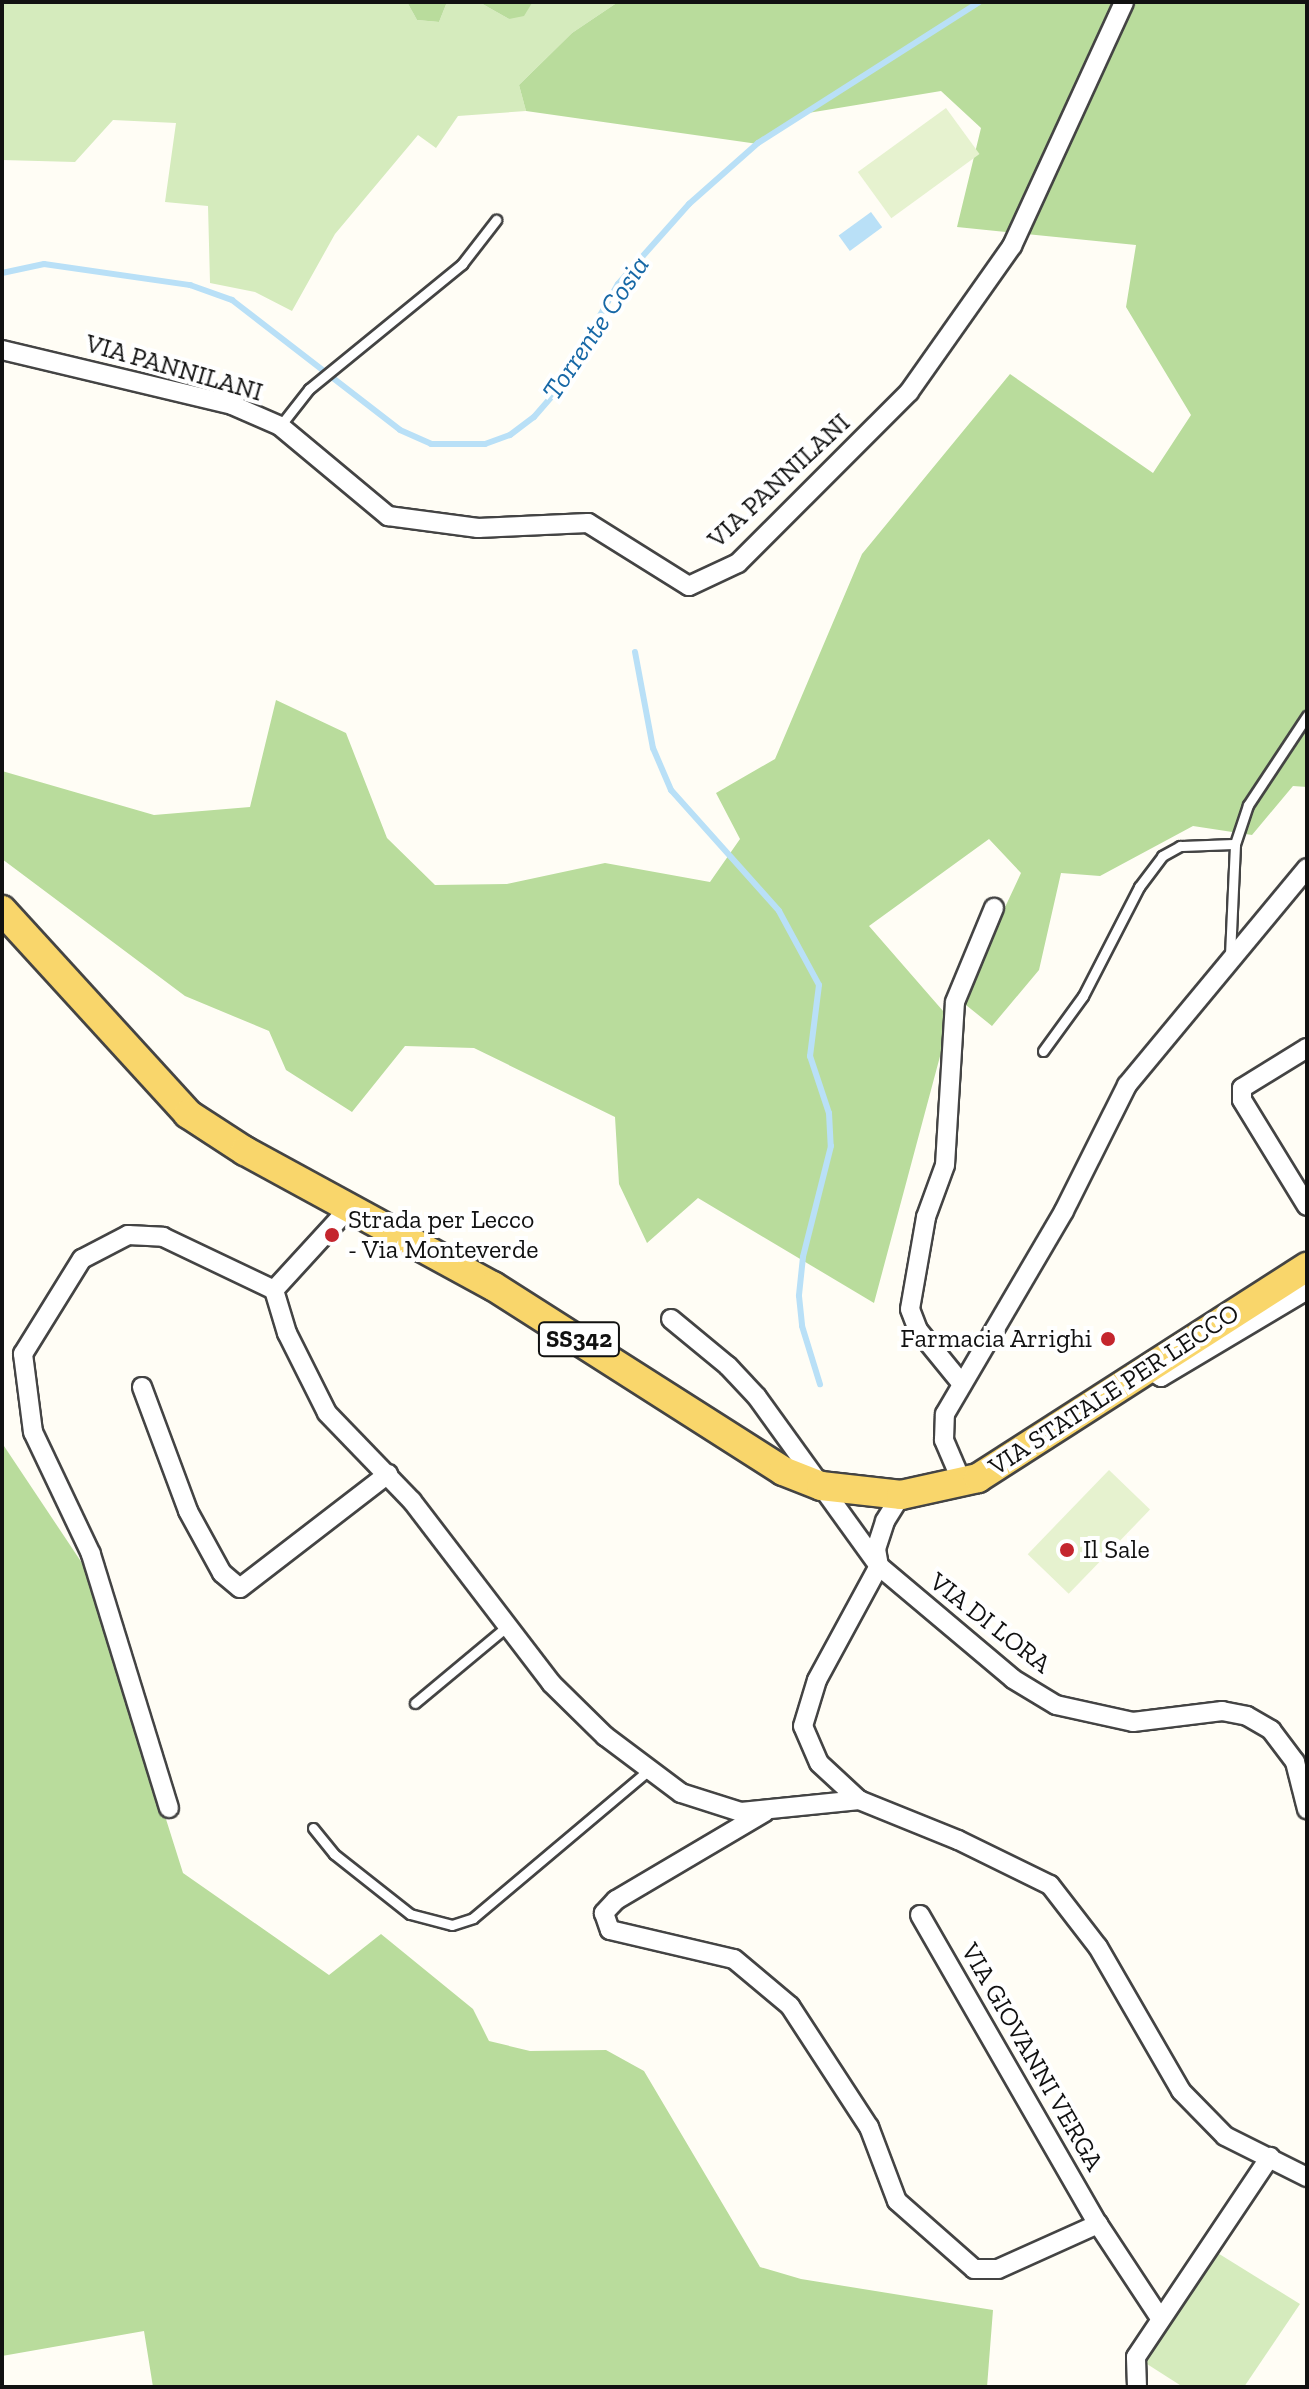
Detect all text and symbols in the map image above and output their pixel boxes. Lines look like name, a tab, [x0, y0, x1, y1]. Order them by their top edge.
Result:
water label: Torrente Cosia	[535, 250, 657, 406]
street label: VIA PANNILANI	[81, 328, 267, 408]
street label: VIA PANNILANI	[701, 407, 857, 555]
place label: Strada per Lecco - Via Monteverde	[348, 1204, 539, 1266]
marker: Strada per Lecco - Via Monteverde	[323, 1226, 341, 1244]
street label: VIA STATALE PER LECCO	[983, 1297, 1245, 1483]
road number: SS342	[537, 1319, 621, 1359]
place label: Farmacia Arrighi	[900, 1323, 1092, 1355]
marker: Farmacia Arrighi	[1099, 1330, 1117, 1348]
place label: Il Sale	[1083, 1534, 1150, 1566]
marker: Il Sale	[1058, 1541, 1076, 1559]
street label: VIA DI LORA	[923, 1566, 1057, 1680]
street label: VIA GIOVANNI VERGA	[954, 1937, 1110, 2177]

